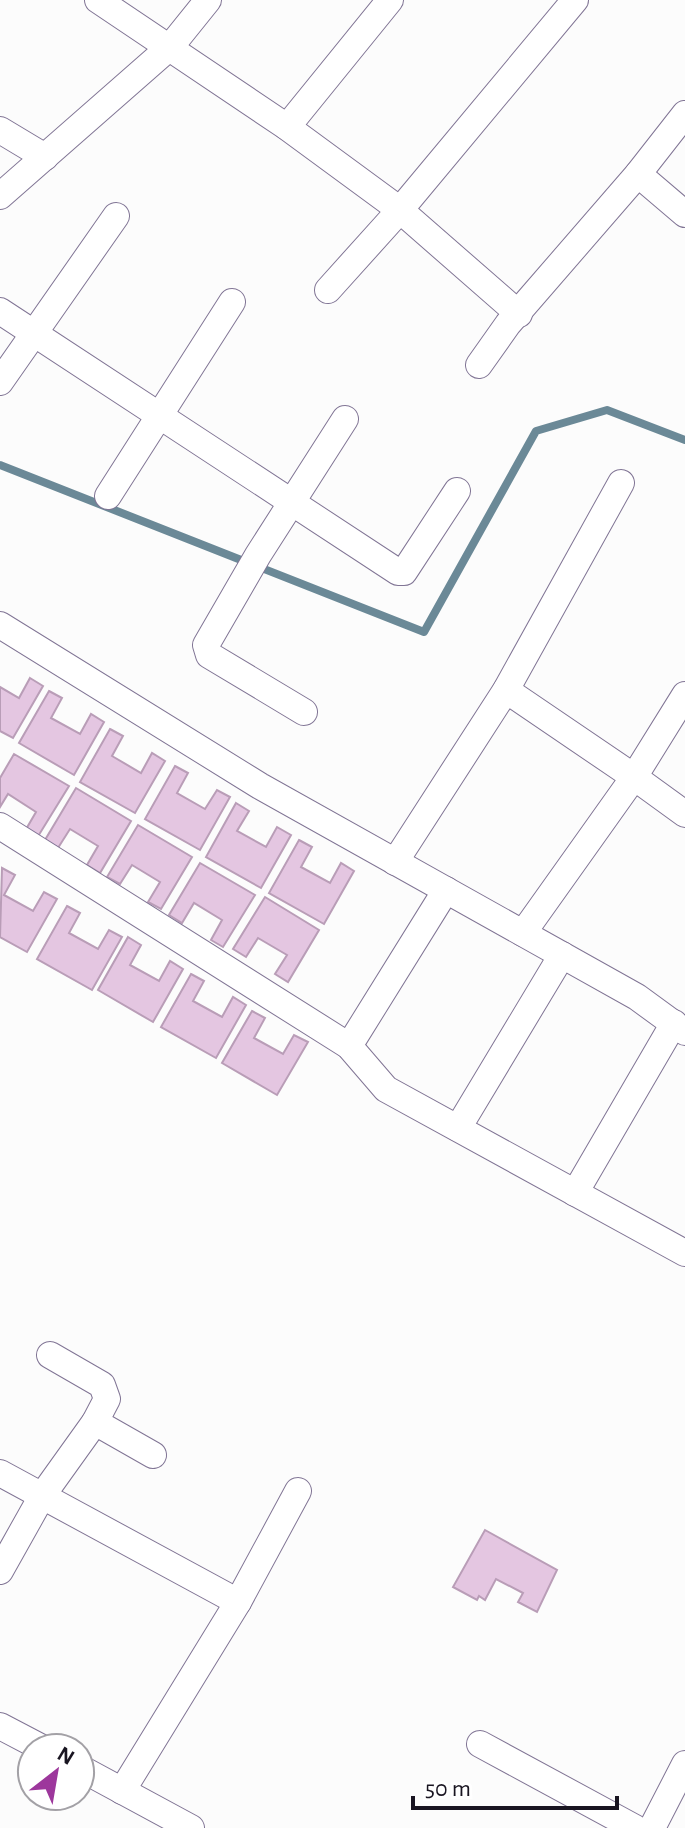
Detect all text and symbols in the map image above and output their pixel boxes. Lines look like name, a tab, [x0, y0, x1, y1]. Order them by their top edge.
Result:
north arrow	[16, 1732, 96, 1812]
text: N	[54, 1742, 78, 1769]
scale bar	[413, 1760, 617, 1810]
text: 50 m	[425, 1777, 471, 1801]

